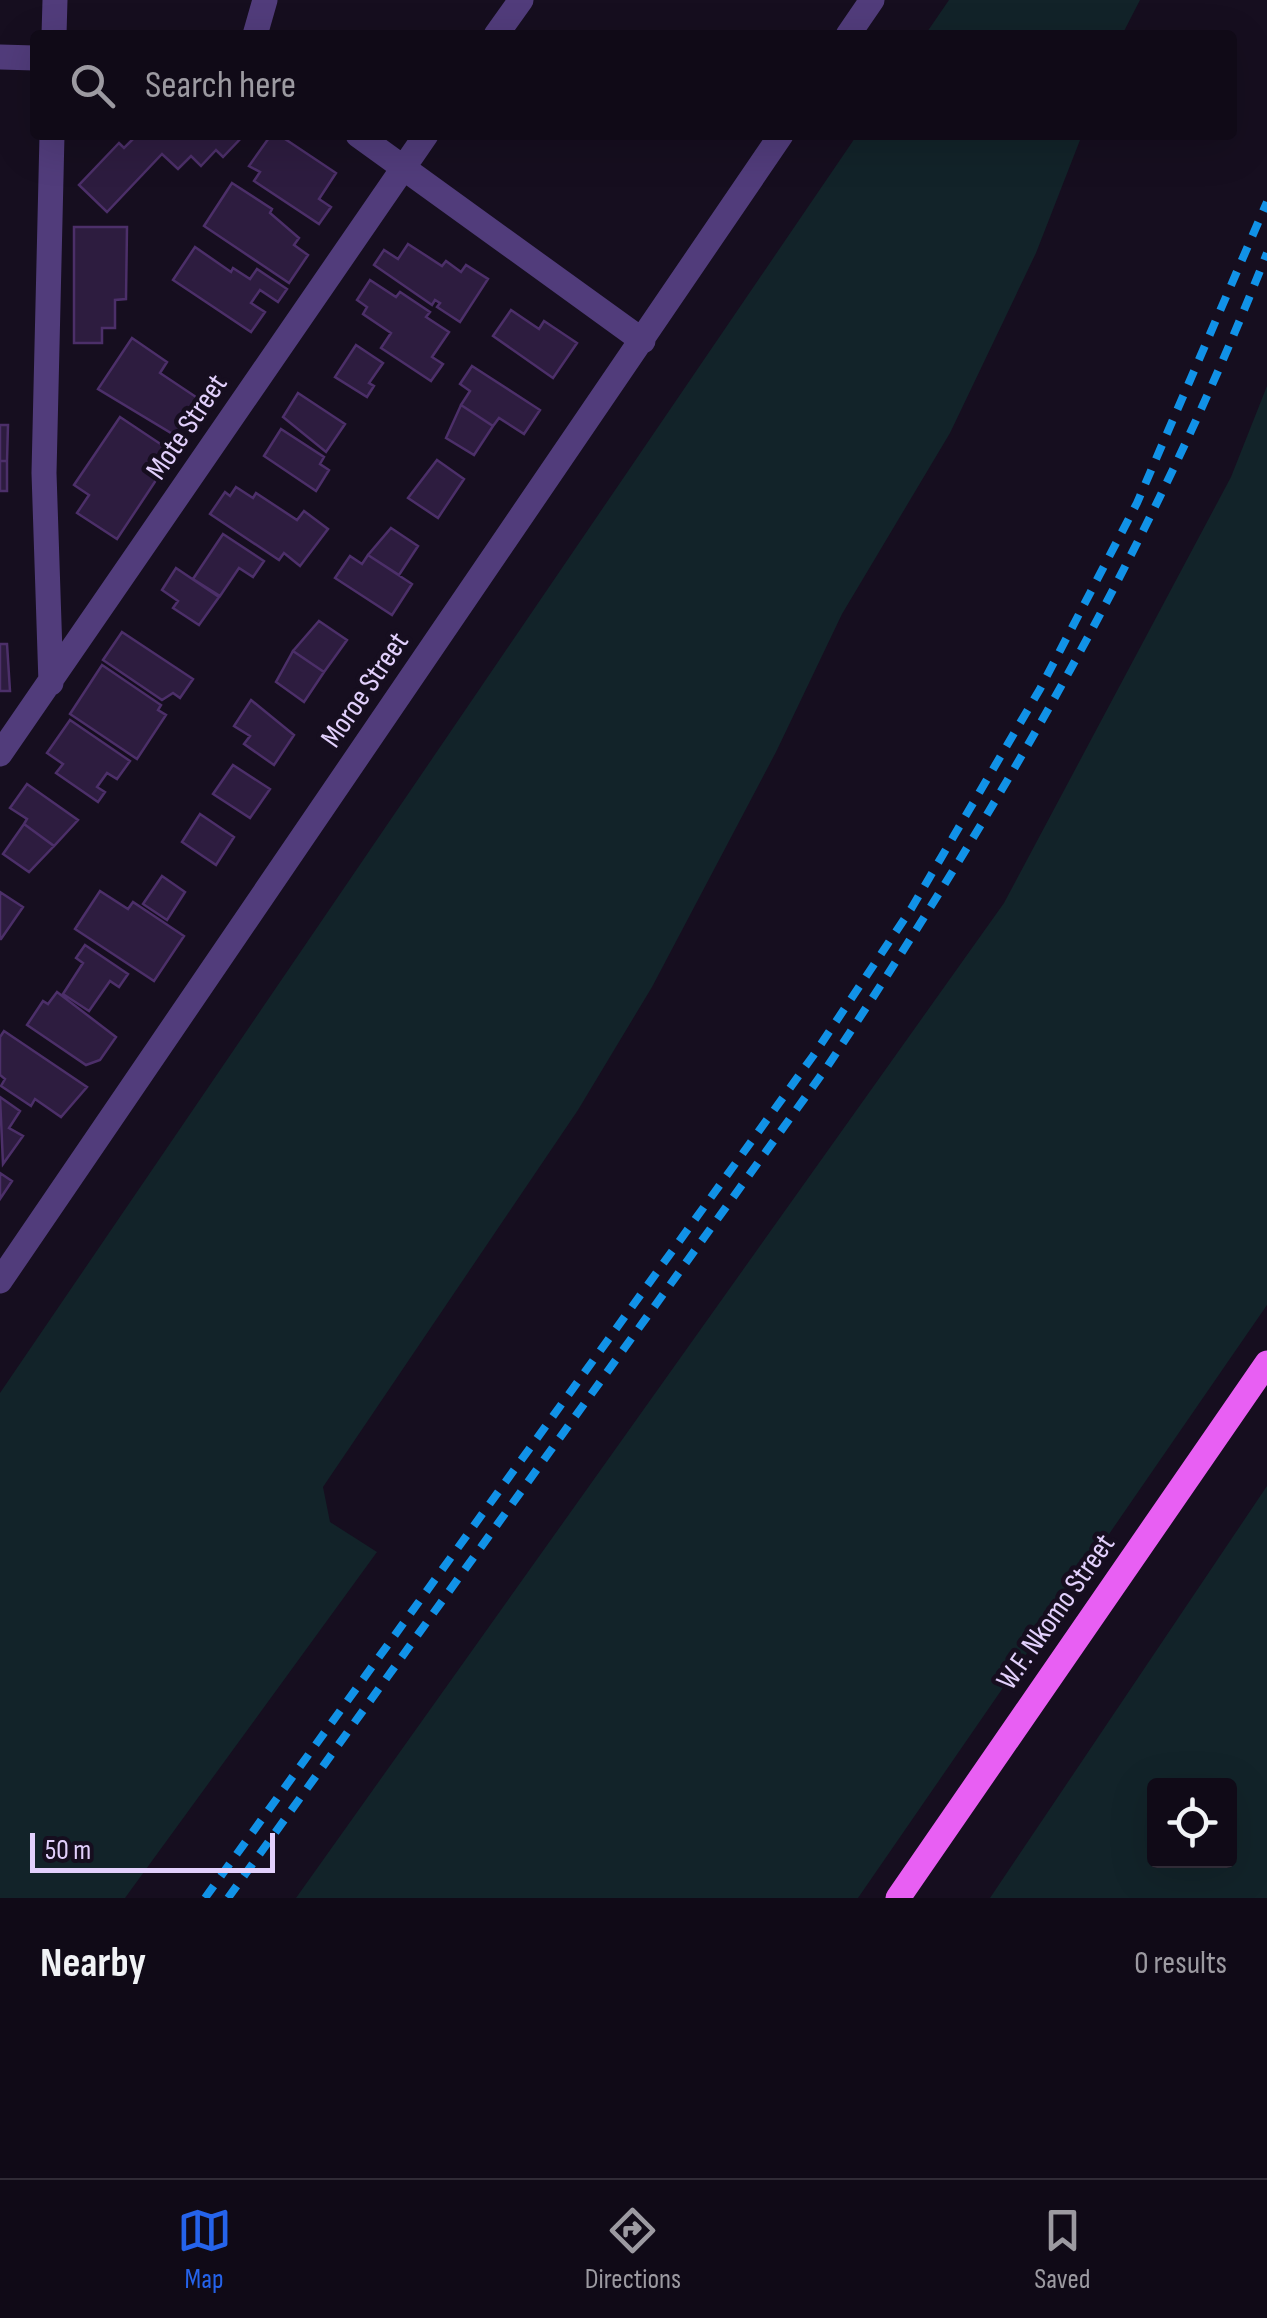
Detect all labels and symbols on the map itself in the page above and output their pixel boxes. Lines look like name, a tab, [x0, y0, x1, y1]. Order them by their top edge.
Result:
street label: Mote Street	[139, 367, 235, 487]
street label: Moroe Street	[313, 626, 417, 754]
street label: W.F. Nkomo Street	[989, 1527, 1123, 1697]
scale bar	[30, 1828, 275, 1872]

